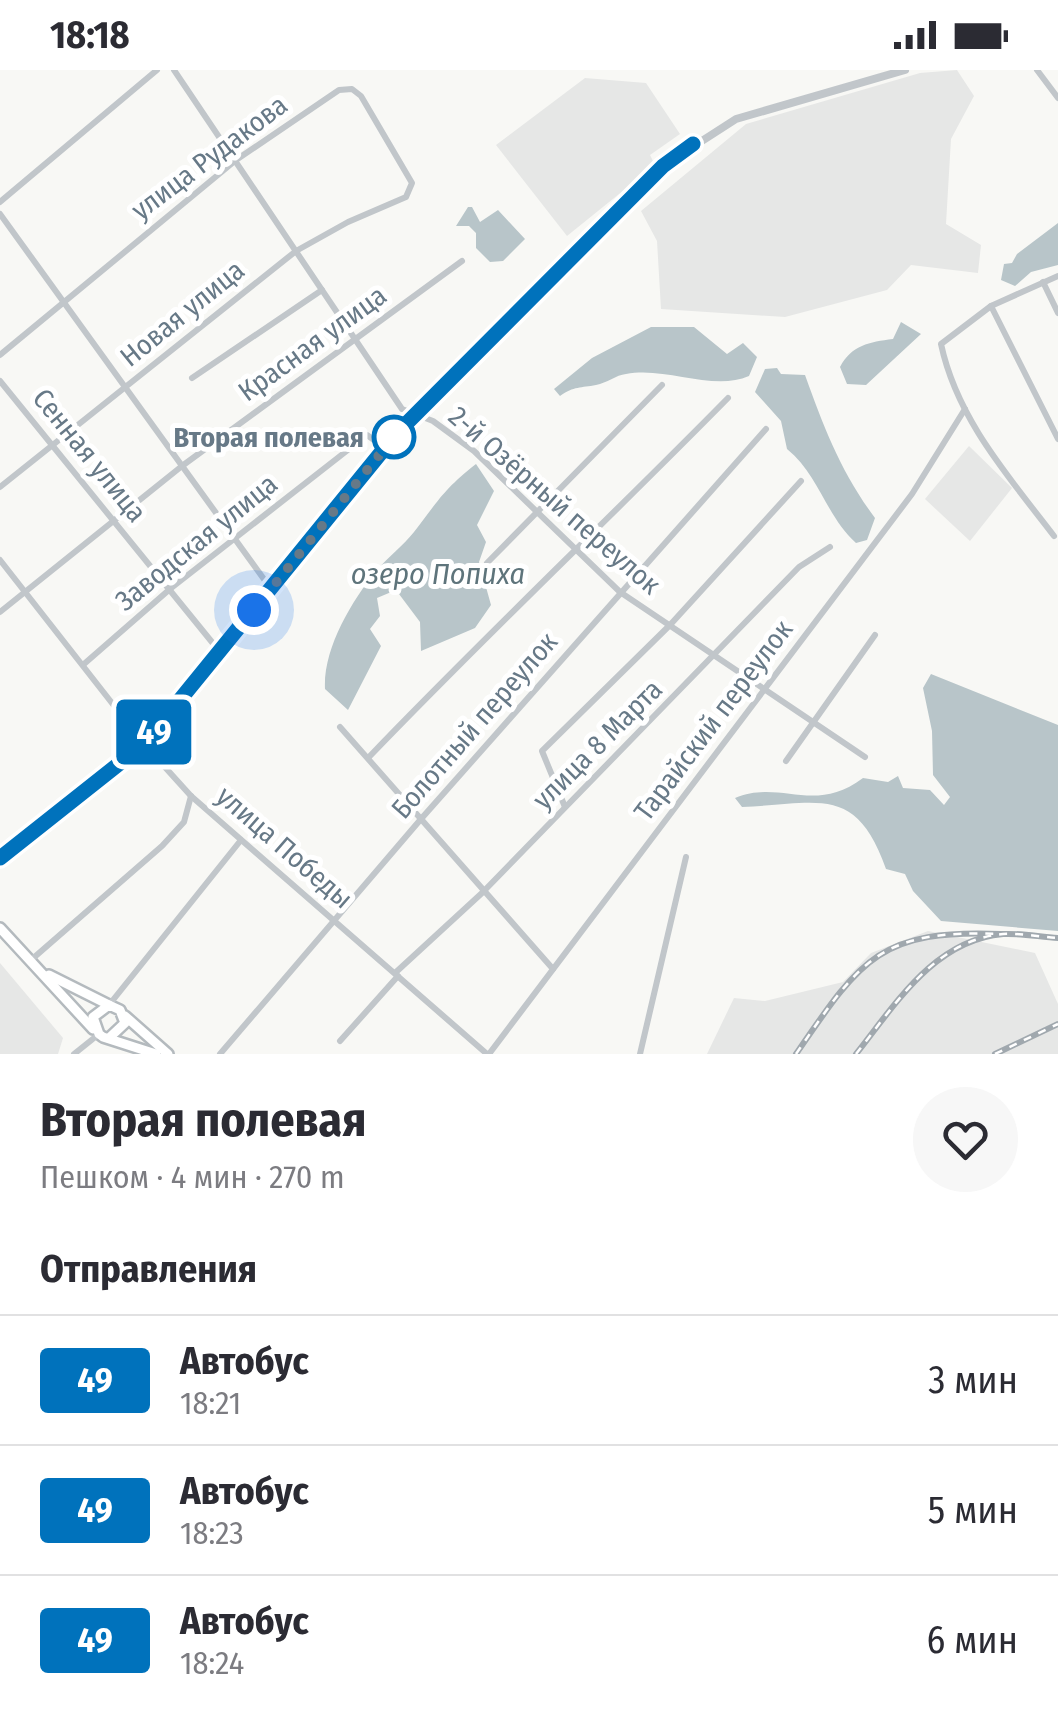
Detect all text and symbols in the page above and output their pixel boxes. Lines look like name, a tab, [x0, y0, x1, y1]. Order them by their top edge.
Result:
text: 18:18	[50, 12, 130, 58]
street label: улица Рудакова	[125, 88, 294, 227]
street label: Новая улица	[114, 253, 251, 373]
street label: Красная улица	[232, 279, 393, 408]
street label: Сенная улица	[26, 382, 153, 529]
street label: 2-й Озёрный переулок	[442, 400, 667, 601]
marker: Вторая полевая	[373, 416, 415, 458]
place label: Вторая полевая	[174, 421, 364, 454]
street label: Заводская улица	[109, 467, 284, 618]
water label: озеро Попиха	[351, 556, 525, 592]
your location	[229, 585, 279, 635]
street label: Тарайский переулок	[627, 614, 799, 827]
street label: Болотный переулок	[385, 625, 564, 825]
street label: улица 8 Марта	[526, 673, 669, 816]
line badge: 49	[109, 700, 199, 764]
text: 49	[136, 711, 172, 753]
street label: улица Победы	[210, 779, 359, 915]
button: heart	[913, 1087, 1018, 1192]
text: Вторая полевая	[40, 1091, 366, 1149]
text: Пешком · 4 мин · 270 m	[40, 1158, 345, 1196]
text: Отправления	[40, 1246, 257, 1292]
text: Автобус	[180, 1338, 309, 1384]
text: 3 мин	[928, 1357, 1018, 1403]
text: 49	[77, 1359, 113, 1401]
text: 18:21	[180, 1384, 241, 1422]
text: Автобус	[180, 1468, 309, 1514]
text: 5 мин	[928, 1487, 1018, 1533]
text: 49	[77, 1489, 113, 1531]
text: 18:23	[180, 1514, 244, 1552]
text: Автобус	[180, 1598, 309, 1644]
text: 6 мин	[926, 1617, 1018, 1663]
text: 49	[77, 1619, 113, 1661]
text: 18:24	[180, 1644, 244, 1682]

